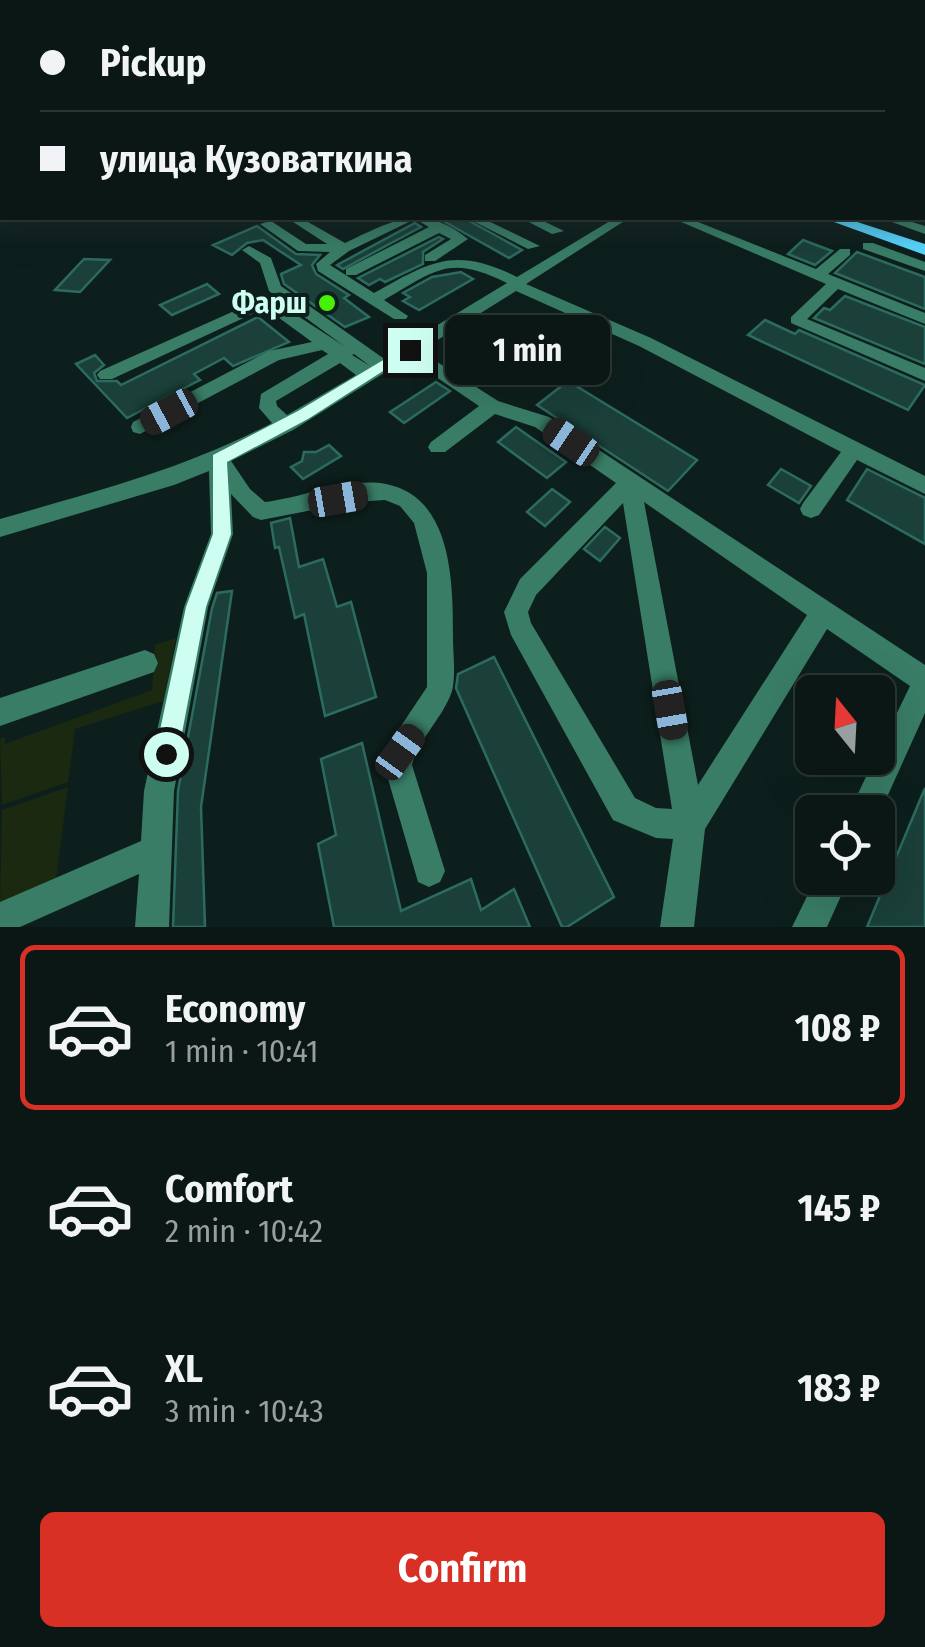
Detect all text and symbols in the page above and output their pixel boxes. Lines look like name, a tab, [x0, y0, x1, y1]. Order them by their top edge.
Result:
text: Pickup	[100, 40, 206, 86]
text: улица Кузоваткина	[100, 136, 413, 182]
place label: Фарш	[232, 285, 307, 321]
marker: Фарш	[316, 292, 338, 314]
callout: 1 min	[445, 315, 610, 385]
route end	[388, 328, 433, 373]
text: 1 min	[493, 331, 562, 369]
car	[135, 385, 203, 439]
car	[538, 413, 604, 471]
car	[306, 479, 370, 519]
north arrow	[795, 675, 895, 775]
map controls	[795, 675, 895, 895]
car	[650, 678, 690, 742]
car	[370, 719, 430, 785]
route start	[144, 732, 189, 777]
button: locate	[795, 795, 895, 895]
icon: car	[45, 983, 135, 1073]
text: Economy	[165, 986, 305, 1032]
text: 108 ₽	[795, 1005, 880, 1051]
text: 1 min · 10:41	[165, 1032, 318, 1070]
icon: car	[45, 1163, 135, 1253]
text: Comfort	[165, 1166, 293, 1212]
text: 145 ₽	[798, 1185, 880, 1231]
text: 2 min · 10:42	[165, 1212, 323, 1250]
icon: car	[45, 1343, 135, 1433]
text: XL	[165, 1346, 203, 1392]
text: 183 ₽	[797, 1365, 880, 1411]
text: 3 min · 10:43	[165, 1392, 324, 1430]
button: Confirm	[40, 1512, 885, 1627]

